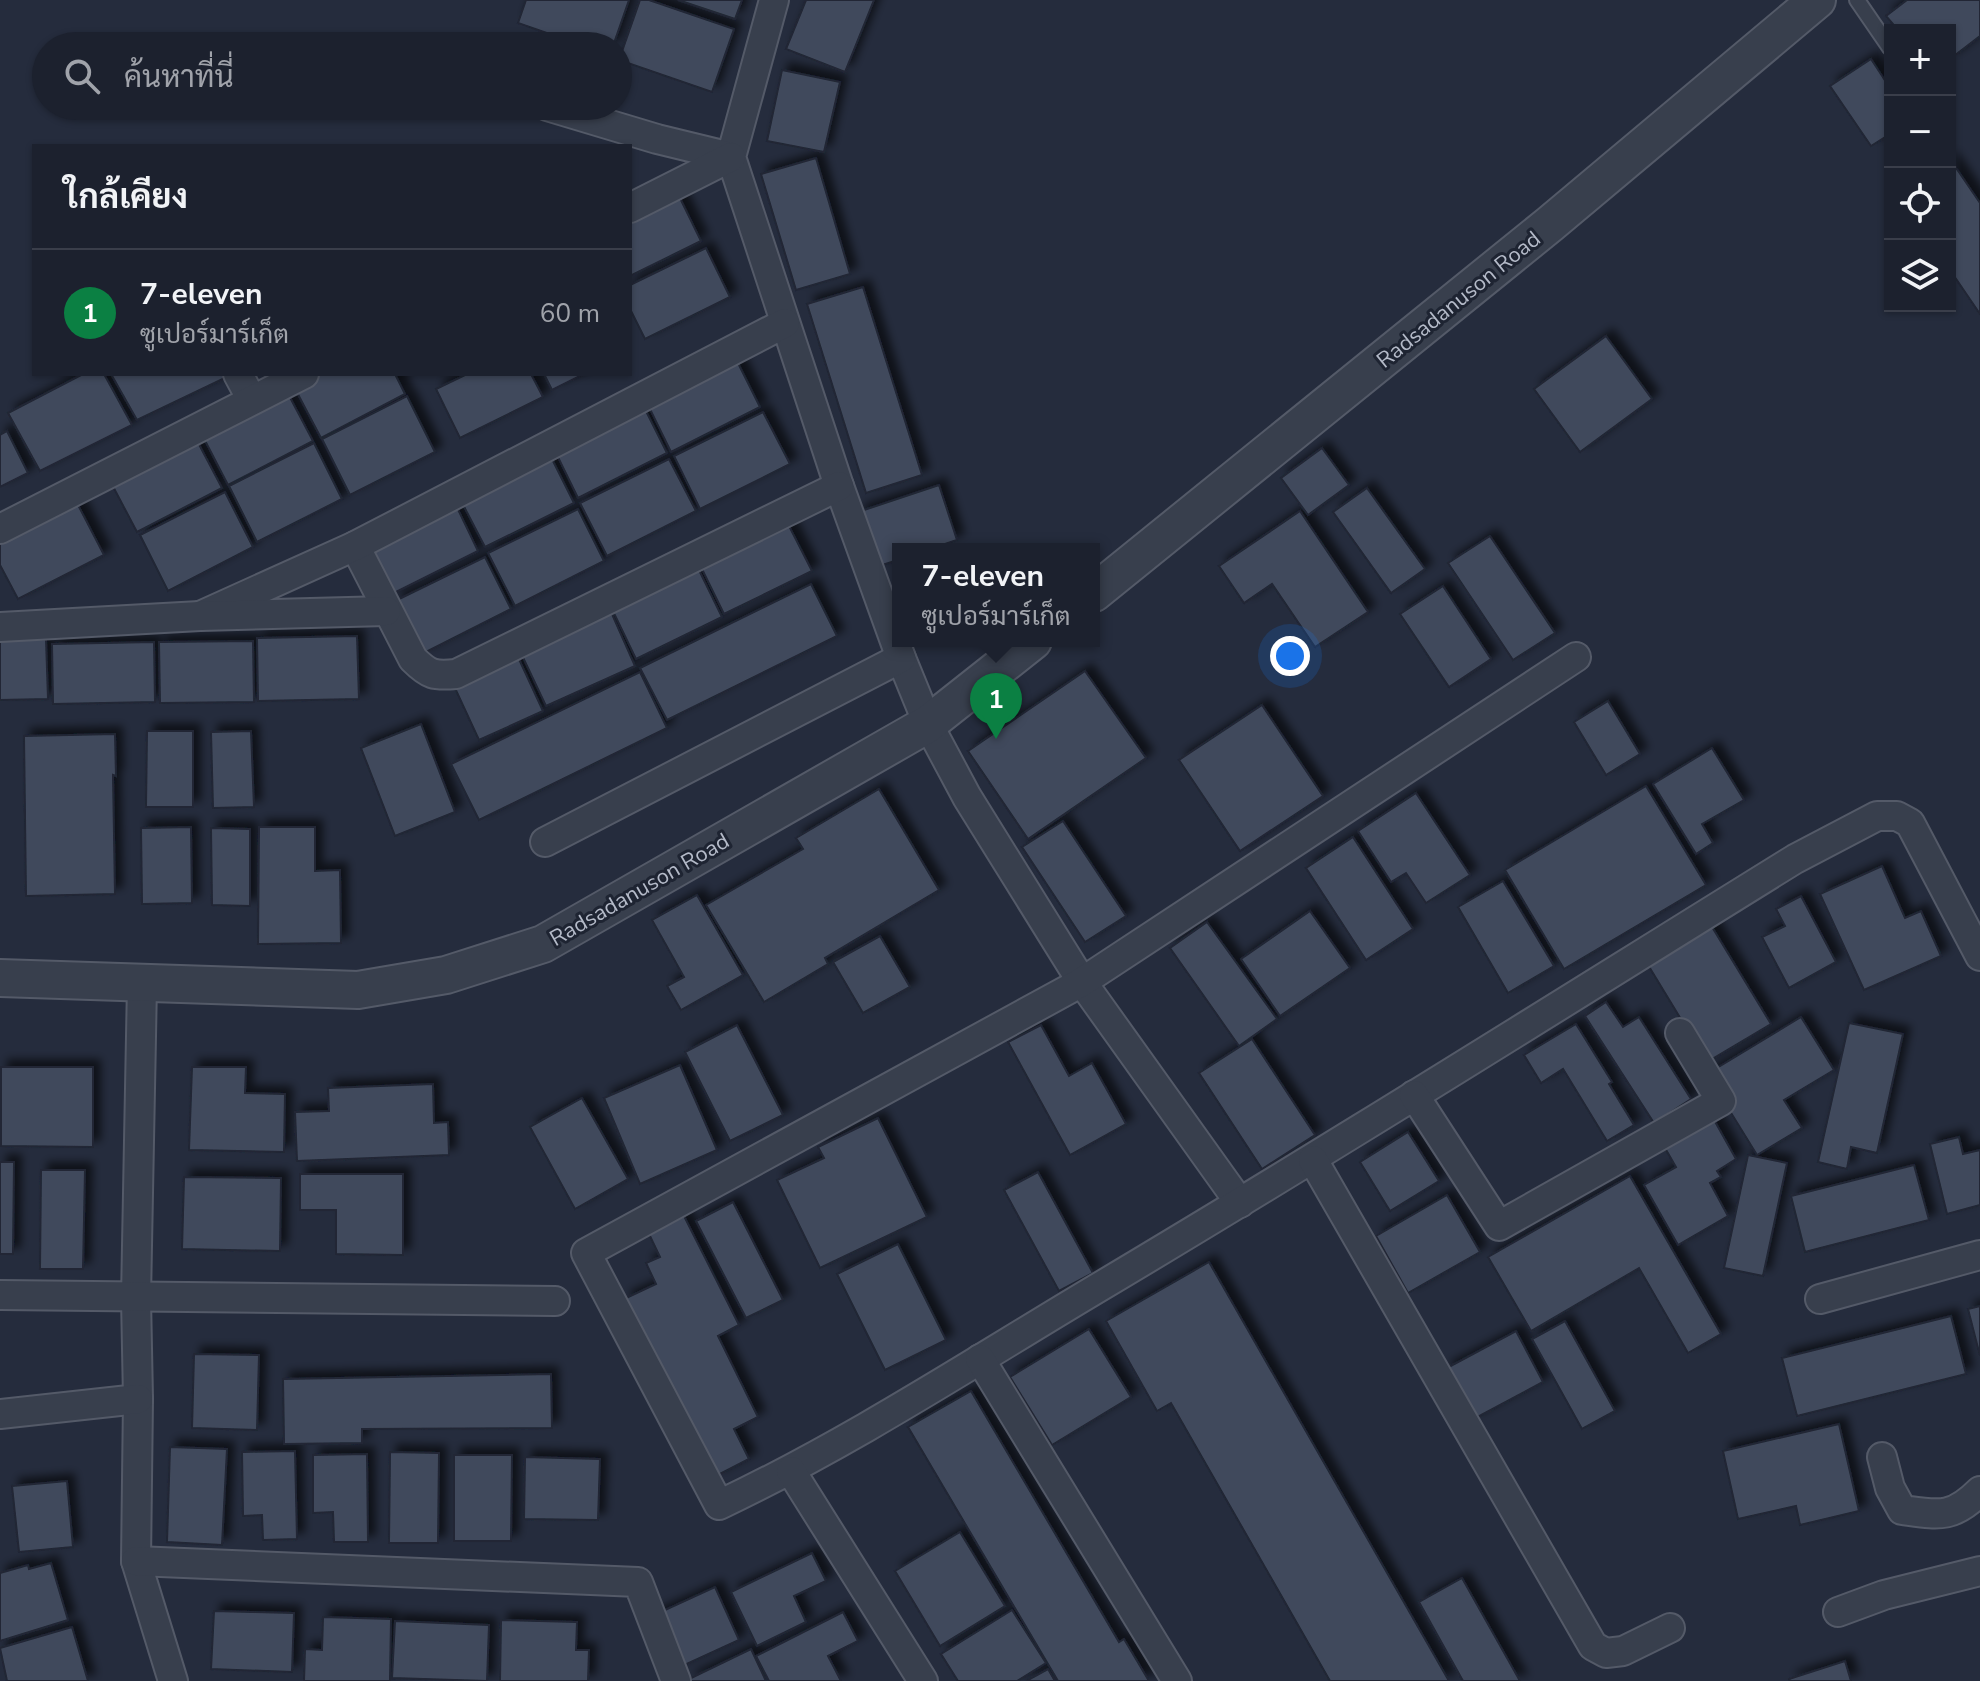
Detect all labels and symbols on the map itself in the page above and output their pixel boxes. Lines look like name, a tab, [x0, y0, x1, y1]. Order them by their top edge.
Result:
street label: Radsadanuson Road	[1370, 224, 1547, 375]
your location	[1270, 636, 1310, 676]
pin: 1	[970, 673, 1022, 739]
street label: Radsadanuson Road	[544, 826, 735, 954]

